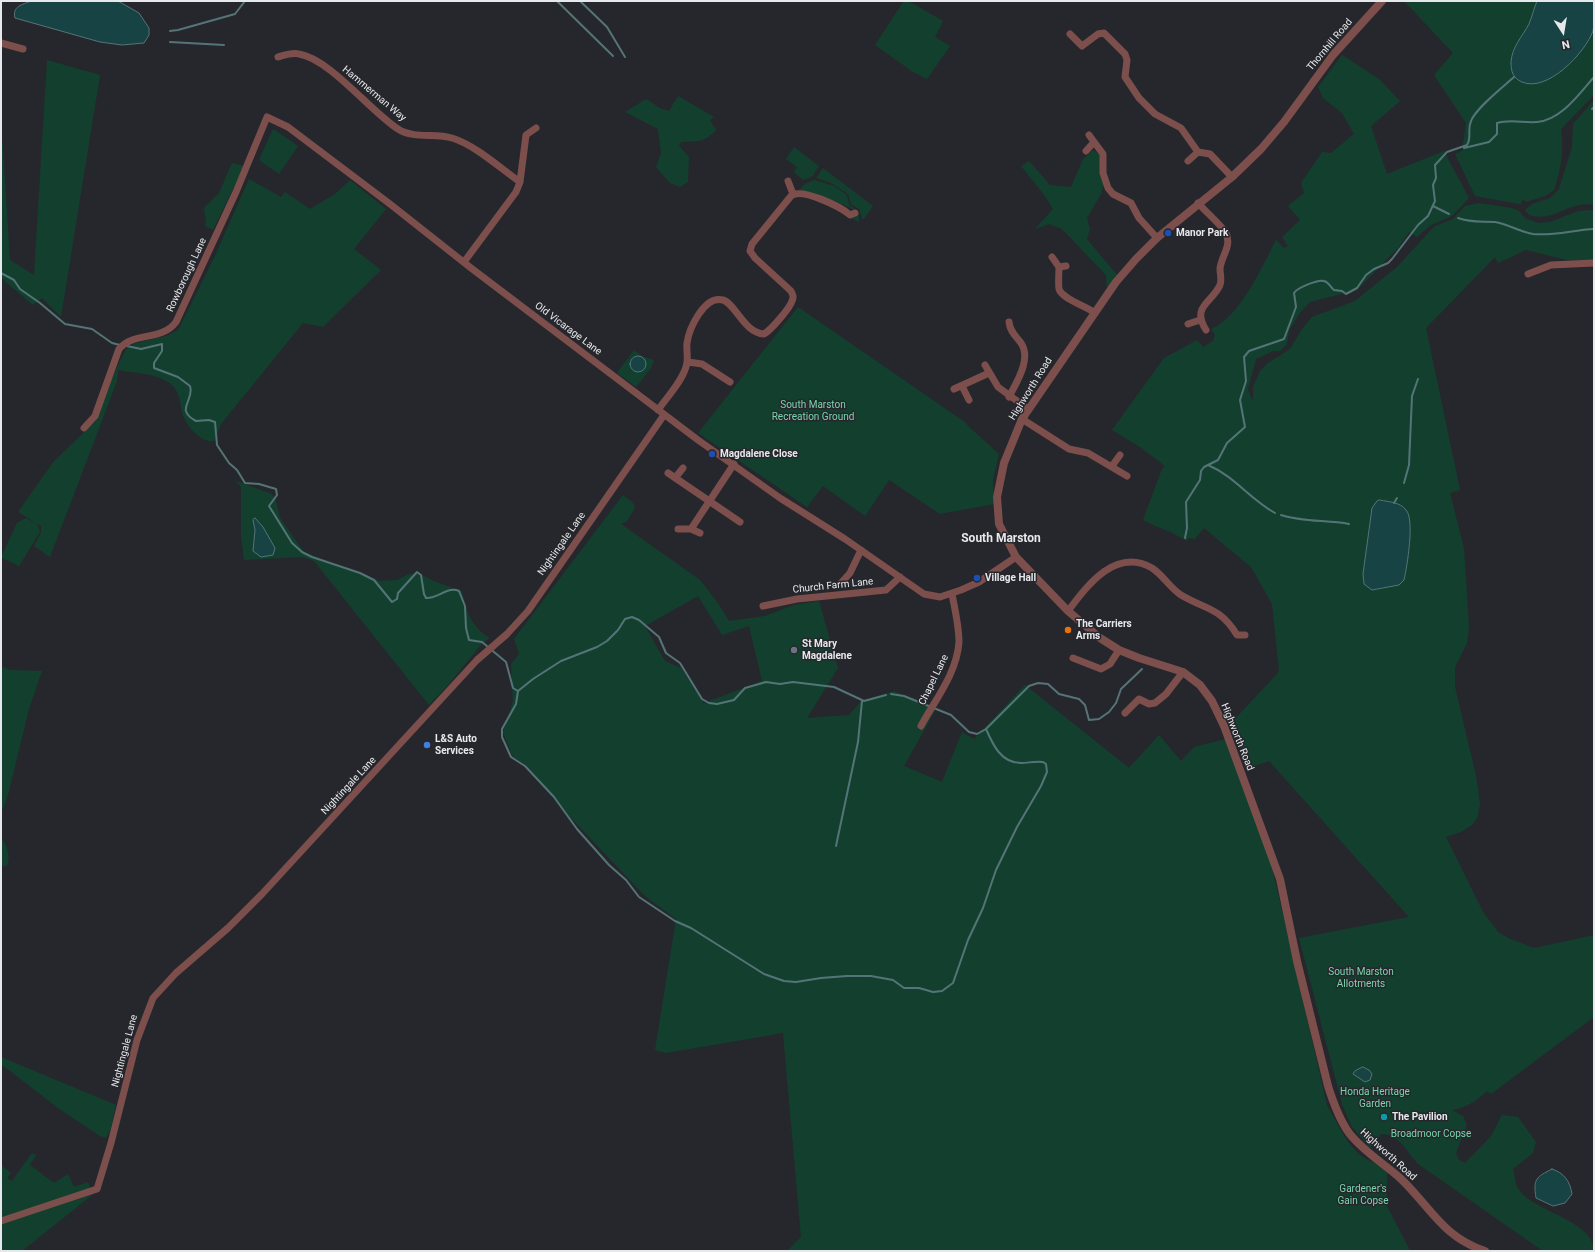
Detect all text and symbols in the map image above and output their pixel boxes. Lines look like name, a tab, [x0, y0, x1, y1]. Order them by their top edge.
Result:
north arrow	[1543, 12, 1583, 52]
street label: Thornhill Road	[1305, 17, 1355, 73]
text: N	[1560, 37, 1571, 51]
street label: Hammerman Way	[340, 64, 408, 124]
place label: Manor Park	[1176, 227, 1228, 239]
marker: Manor Park	[1163, 228, 1173, 238]
street label: Rowborough Lane	[165, 236, 209, 314]
street label: Old Vicarage Lane	[532, 300, 604, 358]
street label: Highworth Road	[1007, 355, 1055, 423]
park label: South Marston Recreation Ground	[772, 399, 854, 422]
place label: Magdalene Close	[720, 448, 798, 460]
marker: Magdalene Close	[707, 449, 717, 459]
street label: Nightingale Lane	[536, 510, 588, 578]
district label: South Marston	[961, 532, 1041, 546]
place label: Village Hall	[985, 572, 1036, 584]
marker: Village Hall	[972, 573, 982, 583]
street label: Church Farm Lane	[792, 576, 874, 596]
place label: The Carriers Arms	[1076, 618, 1132, 642]
marker: The Carriers Arms	[1063, 625, 1073, 635]
place label: St Mary Magdalene	[802, 638, 852, 662]
marker: St Mary Magdalene	[789, 645, 799, 655]
street label: Chapel Lane	[917, 653, 951, 707]
street label: Highworth Road	[1218, 701, 1256, 773]
place label: L&S Auto Services	[435, 733, 477, 756]
marker: L&S Auto Services	[422, 740, 432, 750]
street label: Nightingale Lane	[319, 755, 379, 817]
park label: South Marston Allotments	[1328, 966, 1394, 990]
street label: Nightingale Lane	[110, 1013, 140, 1089]
park label: Honda Heritage Garden	[1340, 1086, 1410, 1110]
place label: The Pavilion	[1392, 1111, 1448, 1123]
marker: The Pavilion	[1379, 1112, 1389, 1122]
street label: Highworth Road	[1357, 1127, 1419, 1183]
park label: Broadmoor Copse	[1391, 1128, 1471, 1140]
park label: Gardener's Gain Copse	[1338, 1183, 1388, 1206]

